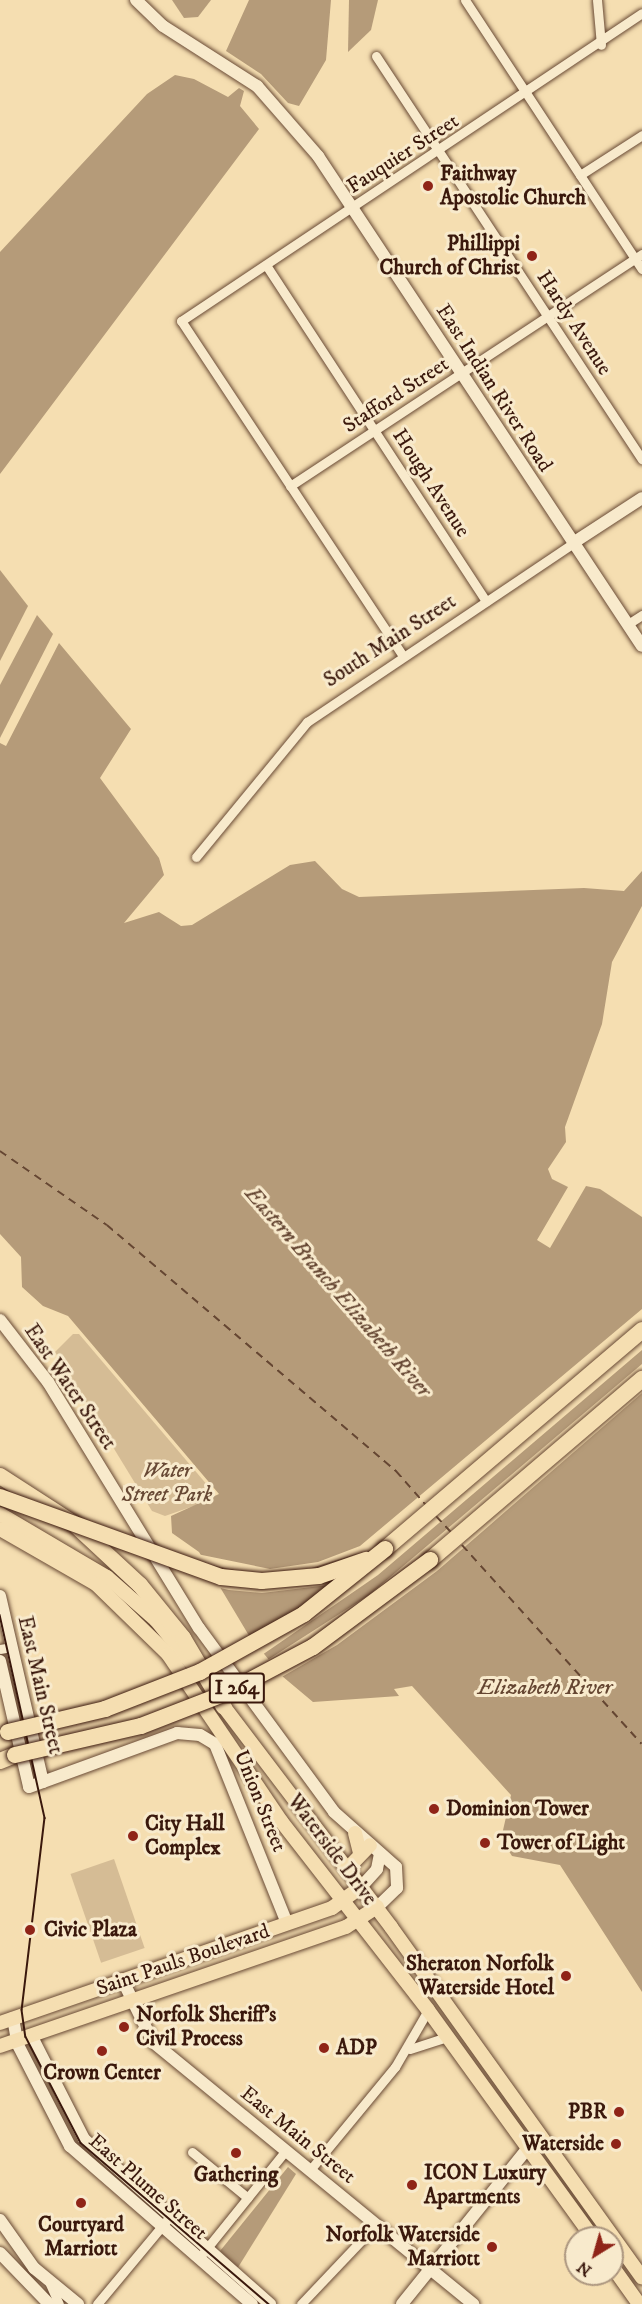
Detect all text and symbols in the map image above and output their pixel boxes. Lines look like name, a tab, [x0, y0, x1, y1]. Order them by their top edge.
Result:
street label: Fauquier Street	[342, 109, 464, 199]
place label: Faithway Apostolic Church	[440, 161, 586, 211]
marker: Faithway Apostolic Church	[421, 179, 435, 193]
place label: Phillippi Church of Christ	[379, 231, 520, 281]
marker: Phillippi Church of Christ	[525, 249, 539, 263]
street label: Hardy Avenue	[531, 266, 617, 380]
street label: East Indian River Road	[430, 299, 558, 477]
street label: Stafford Street	[338, 352, 454, 438]
street label: Hough Avenue	[387, 424, 475, 542]
street label: South Main Street	[319, 589, 461, 693]
water label: Eastern Branch Elizabeth River	[239, 1181, 437, 1403]
street label: East Water Street	[19, 1319, 121, 1455]
park label: Water Street Park	[122, 1458, 212, 1508]
street label: East Main Street	[12, 1614, 68, 1756]
road number: I 264	[208, 1671, 266, 1705]
water label: Elizabeth River	[478, 1675, 612, 1701]
street label: Union Street	[228, 1746, 292, 1856]
street label: Waterside Drive	[282, 1789, 382, 1911]
place label: Dominion Tower	[446, 1796, 589, 1822]
marker: Dominion Tower	[427, 1802, 441, 1816]
place label: City Hall Complex	[145, 1811, 225, 1861]
marker: City Hall Complex	[126, 1829, 140, 1843]
place label: Tower of Light	[497, 1830, 625, 1856]
marker: Tower of Light	[478, 1836, 492, 1850]
place label: Civic Plaza	[44, 1917, 137, 1943]
street label: Saint Pauls Boulevard	[93, 1919, 273, 2001]
marker: Civic Plaza	[21, 1921, 39, 1939]
place label: Sheraton Norfolk Waterside Hotel	[406, 1951, 554, 2001]
marker: Sheraton Norfolk Waterside Hotel	[559, 1969, 573, 1983]
place label: Norfolk Sheriff's Civil Process	[136, 2002, 276, 2052]
marker: Norfolk Sheriff's Civil Process	[117, 2020, 131, 2034]
place label: ADP	[336, 2035, 377, 2061]
marker: ADP	[317, 2041, 331, 2055]
marker: Crown Center	[95, 2044, 109, 2058]
place label: Crown Center	[43, 2060, 161, 2086]
street label: East Main Street	[235, 2081, 361, 2189]
place label: PBR	[568, 2099, 607, 2125]
marker: PBR	[612, 2105, 626, 2119]
street label: East Plume Street	[83, 2129, 213, 2245]
place label: Waterside	[522, 2131, 604, 2157]
marker: Waterside	[609, 2137, 623, 2151]
marker: Gathering	[229, 2146, 243, 2160]
place label: ICON Luxury Apartments	[424, 2160, 546, 2210]
place label: Gathering	[194, 2162, 278, 2188]
marker: ICON Luxury Apartments	[405, 2178, 419, 2192]
marker: Courtyard Marriott	[74, 2196, 88, 2210]
place label: Courtyard Marriott	[38, 2212, 124, 2262]
place label: Norfolk Waterside Marriott	[326, 2222, 480, 2272]
north arrow	[564, 2226, 624, 2286]
marker: Norfolk Waterside Marriott	[485, 2240, 499, 2254]
text: N	[573, 2257, 596, 2281]

